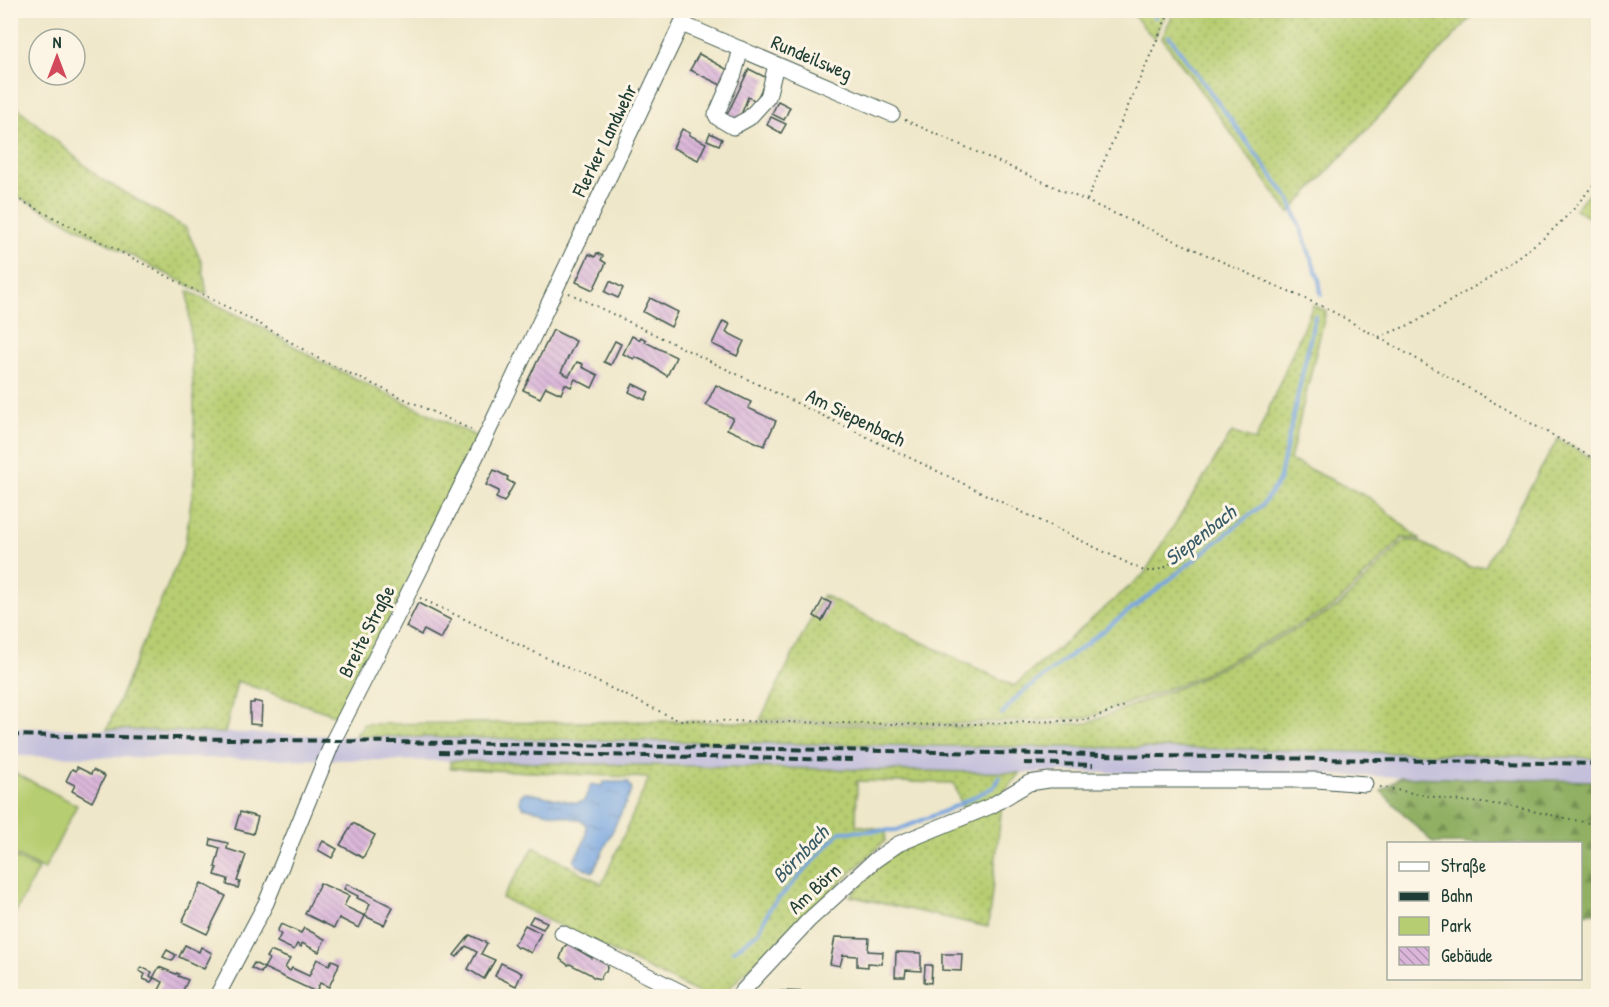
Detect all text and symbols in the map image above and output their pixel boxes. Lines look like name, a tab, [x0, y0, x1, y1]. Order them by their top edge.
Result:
north arrow	[27, 27, 87, 87]
street label: Rundeilsweg	[767, 28, 857, 86]
text: N	[53, 31, 62, 53]
street label: Flerker Landwehr	[565, 79, 643, 202]
street label: Am Siepenbach	[802, 381, 910, 453]
water label: Siepenbach	[1158, 497, 1243, 572]
street label: Breite Straße	[331, 580, 401, 682]
water label: Börnbach	[765, 818, 836, 889]
legend	[1387, 842, 1582, 980]
text: Straße	[1441, 853, 1486, 878]
street label: Am Börn	[782, 857, 846, 919]
text: Bahn	[1441, 883, 1473, 908]
text: Park	[1441, 913, 1472, 938]
text: Gebäude	[1441, 943, 1493, 968]

